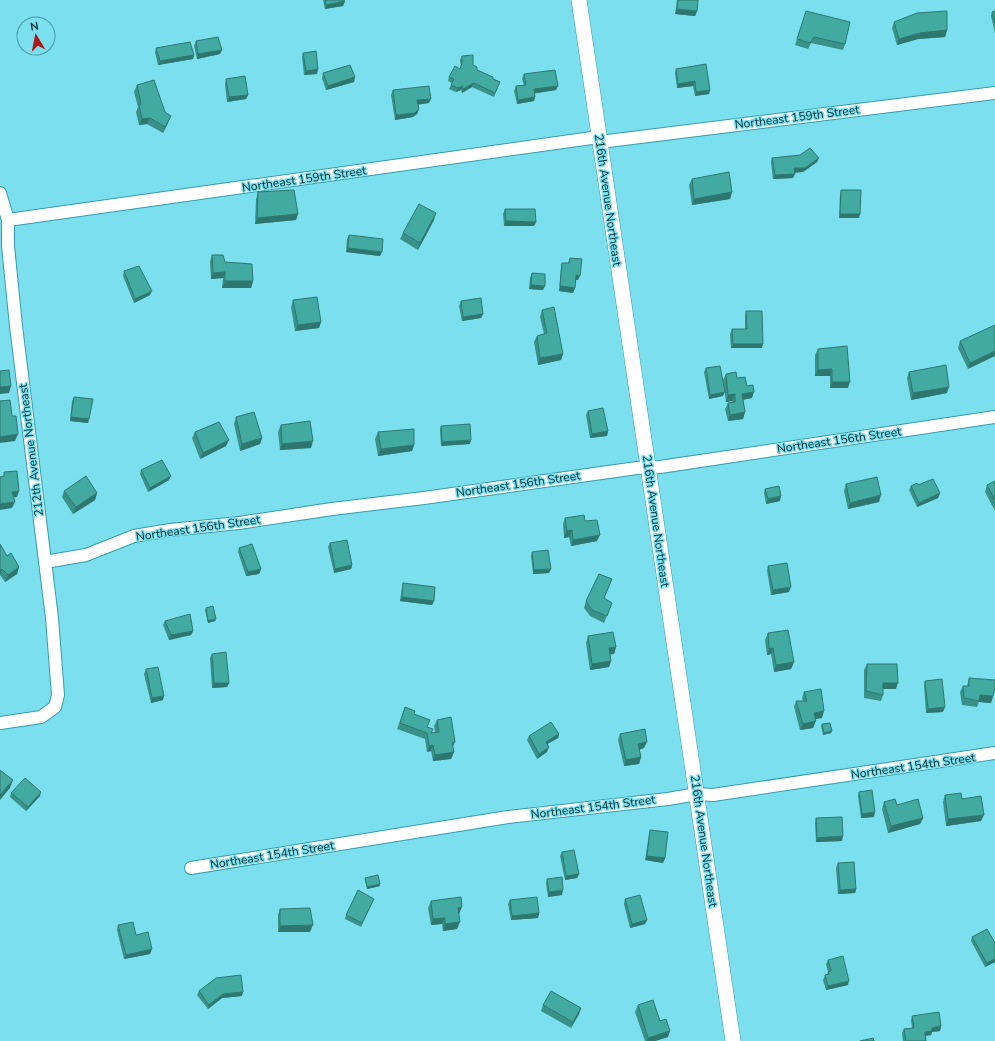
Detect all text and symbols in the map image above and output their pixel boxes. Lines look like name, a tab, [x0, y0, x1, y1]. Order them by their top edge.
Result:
north arrow	[16, 16, 56, 56]
text: N	[29, 19, 40, 35]
street label: Northeast 159th Street	[734, 101, 861, 133]
street label: 216th Avenue Northeast	[591, 133, 625, 268]
street label: Northeast 159th Street	[241, 162, 368, 196]
street label: 212th Avenue Northeast	[15, 382, 47, 517]
street label: Northeast 156th Street	[776, 423, 903, 457]
street label: 216th Avenue Northeast	[639, 454, 673, 589]
street label: Northeast 156th Street	[455, 467, 582, 501]
street label: Northeast 156th Street	[135, 511, 262, 545]
street label: Northeast 154th Street	[850, 749, 977, 783]
street label: 216th Avenue Northeast	[687, 774, 721, 909]
street label: Northeast 154th Street	[530, 791, 657, 823]
street label: Northeast 154th Street	[209, 837, 336, 873]

